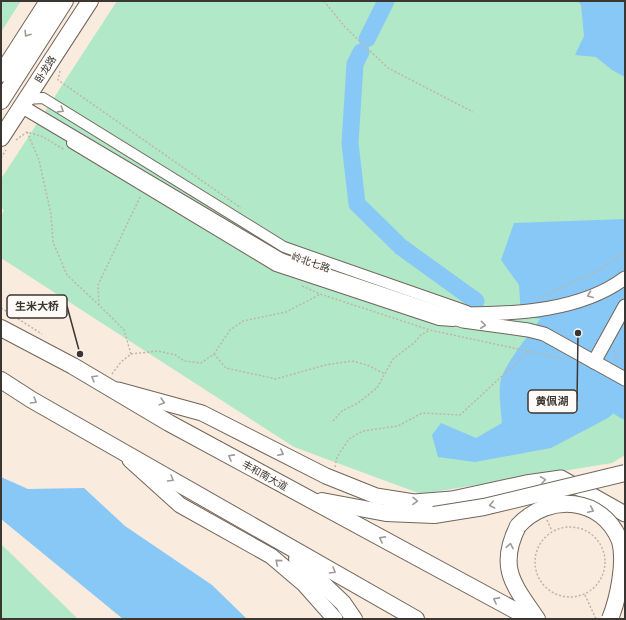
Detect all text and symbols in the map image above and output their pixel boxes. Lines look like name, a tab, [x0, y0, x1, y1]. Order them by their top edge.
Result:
one-way arrow	[24, 30, 31, 37]
street label: 卧龙路	[31, 53, 59, 85]
one-way arrow	[57, 105, 64, 113]
street label: 岭北七路	[290, 249, 332, 275]
one-way arrow	[587, 291, 594, 299]
callout: 生米大桥	[7, 295, 67, 318]
text: 生米大桥	[15, 298, 59, 313]
one-way arrow	[480, 320, 486, 329]
one-way arrow	[91, 376, 98, 383]
callout: 黄佩湖	[528, 390, 577, 413]
text: 黄佩湖	[536, 393, 569, 408]
one-way arrow	[30, 396, 37, 403]
one-way arrow	[159, 397, 166, 406]
one-way arrow	[277, 448, 284, 456]
one-way arrow	[228, 454, 235, 461]
street label: 丰和南大道	[240, 457, 290, 493]
one-way arrow	[167, 474, 174, 482]
one-way arrow	[540, 476, 546, 485]
one-way arrow	[412, 497, 418, 505]
one-way arrow	[489, 501, 495, 509]
one-way arrow	[587, 505, 594, 513]
one-way arrow	[379, 536, 386, 543]
one-way arrow	[506, 543, 514, 549]
one-way arrow	[275, 559, 283, 566]
one-way arrow	[329, 567, 336, 574]
one-way arrow	[493, 598, 500, 605]

